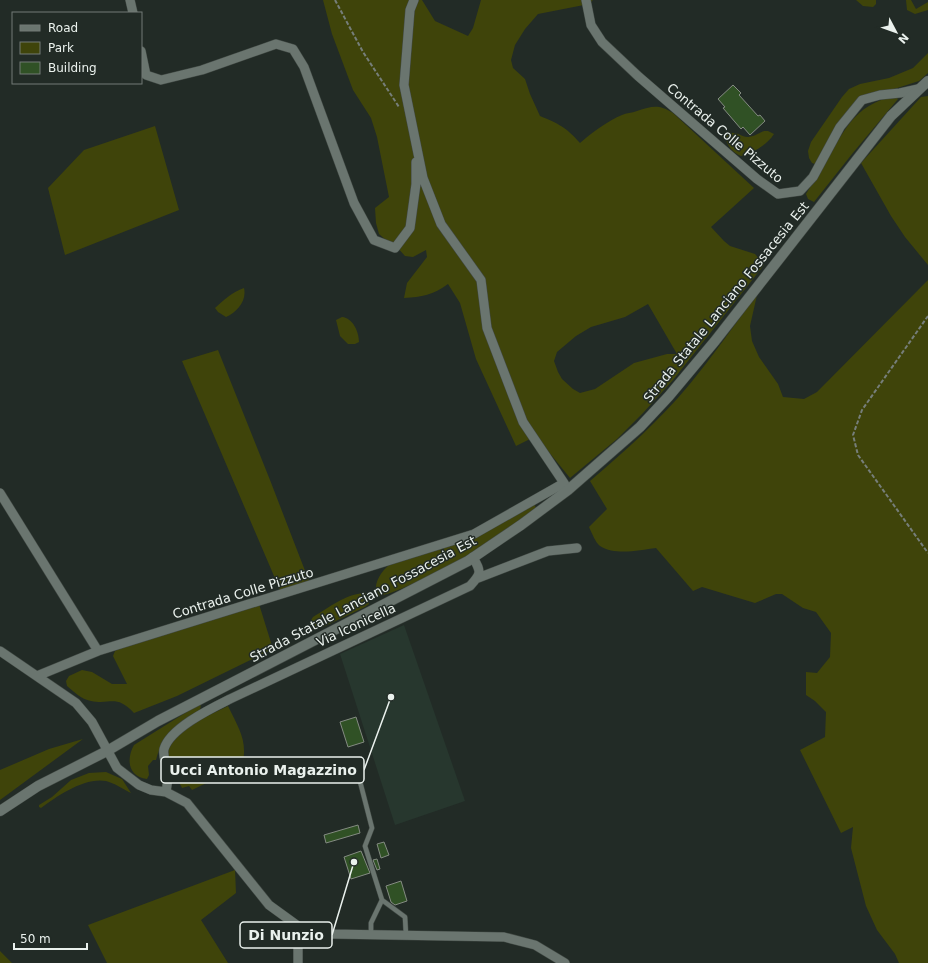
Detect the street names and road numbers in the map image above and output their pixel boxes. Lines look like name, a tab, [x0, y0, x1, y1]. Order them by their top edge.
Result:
street label: Contrada Colle Pizzuto	[664, 80, 786, 186]
street label: Strada Statale Lanciano Fossacesia Est	[640, 199, 812, 405]
street label: Strada Statale Lanciano Fossacesia Est	[247, 533, 479, 665]
street label: Contrada Colle Pizzuto	[171, 564, 315, 622]
street label: Via Iconicella	[314, 600, 398, 650]

